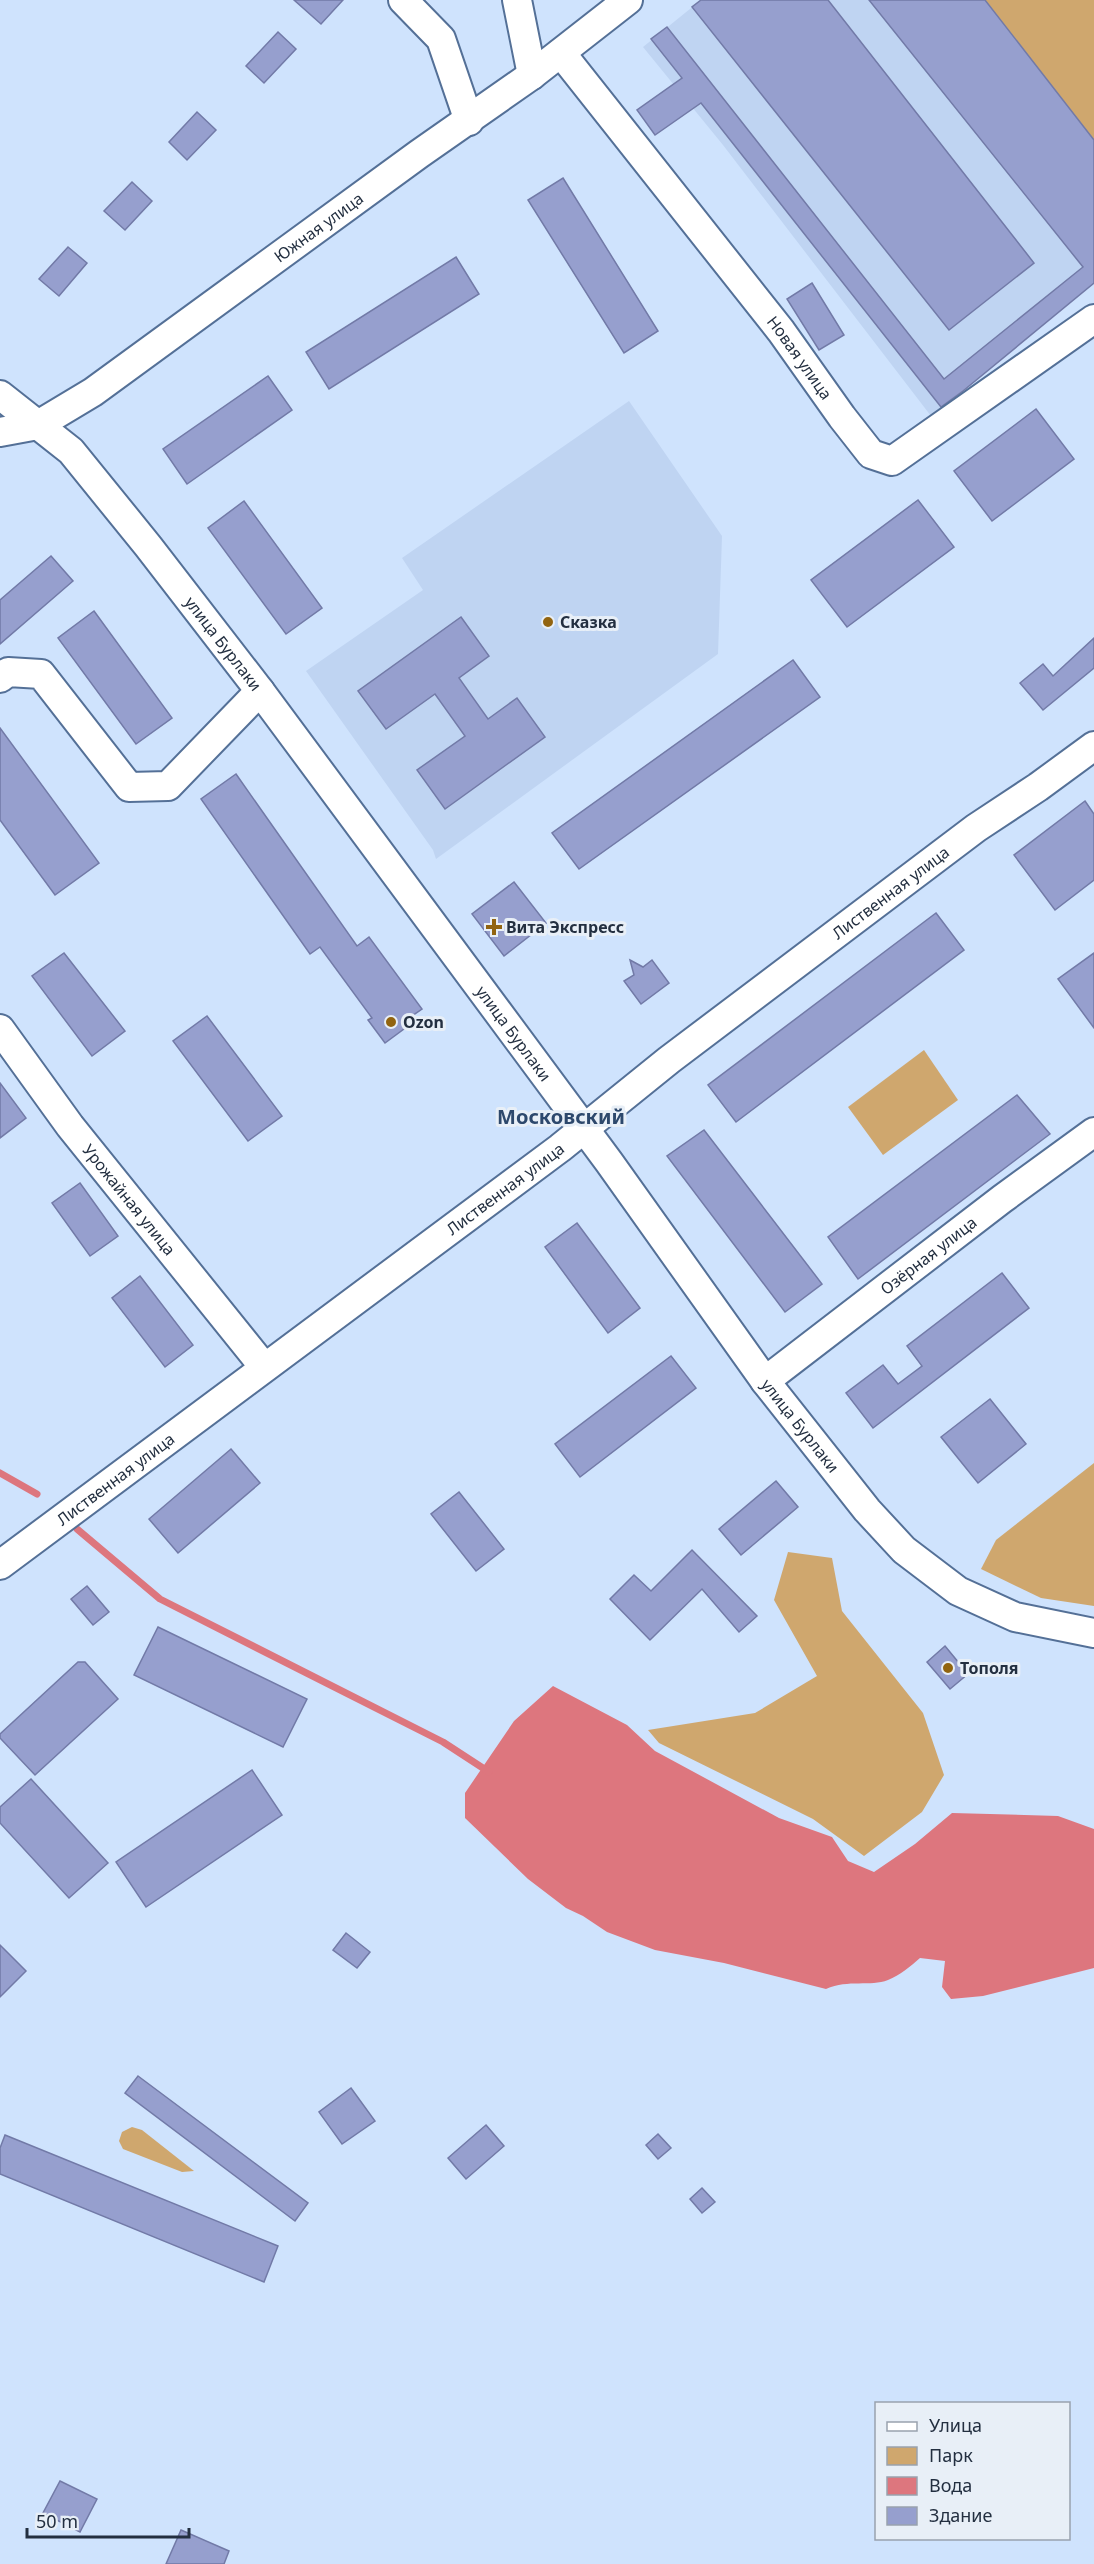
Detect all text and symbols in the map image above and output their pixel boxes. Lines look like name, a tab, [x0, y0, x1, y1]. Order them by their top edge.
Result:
street label: Южная улица	[269, 187, 368, 267]
street label: Новая улица	[762, 311, 837, 404]
street label: улица Бурлаки	[180, 592, 267, 695]
place label: Сказка	[560, 611, 617, 633]
marker: Сказка	[541, 615, 555, 629]
street label: Лиственная улица	[827, 841, 954, 944]
place label: Вита Экспресс	[506, 916, 624, 938]
marker: Вита Экспресс	[487, 920, 501, 934]
street label: улица Бурлаки	[471, 981, 556, 1086]
place label: Ozon	[403, 1011, 444, 1033]
marker: Ozon	[384, 1015, 398, 1029]
district label: Московский	[497, 1103, 625, 1130]
street label: Лиственная улица	[442, 1138, 569, 1240]
street label: Урожайная улица	[78, 1139, 181, 1260]
street label: Озёрная улица	[876, 1211, 981, 1300]
street label: улица Бурлаки	[756, 1374, 844, 1477]
street label: Лиственная улица	[52, 1428, 179, 1530]
place label: Тополя	[960, 1657, 1019, 1679]
marker: Тополя	[941, 1661, 955, 1675]
legend	[875, 2402, 1070, 2540]
text: Улица	[929, 2413, 982, 2437]
text: Парк	[929, 2443, 973, 2467]
text: Вода	[929, 2473, 972, 2497]
scale bar	[27, 2501, 189, 2539]
text: Здание	[929, 2503, 993, 2527]
text: 50 m	[36, 2509, 78, 2533]

